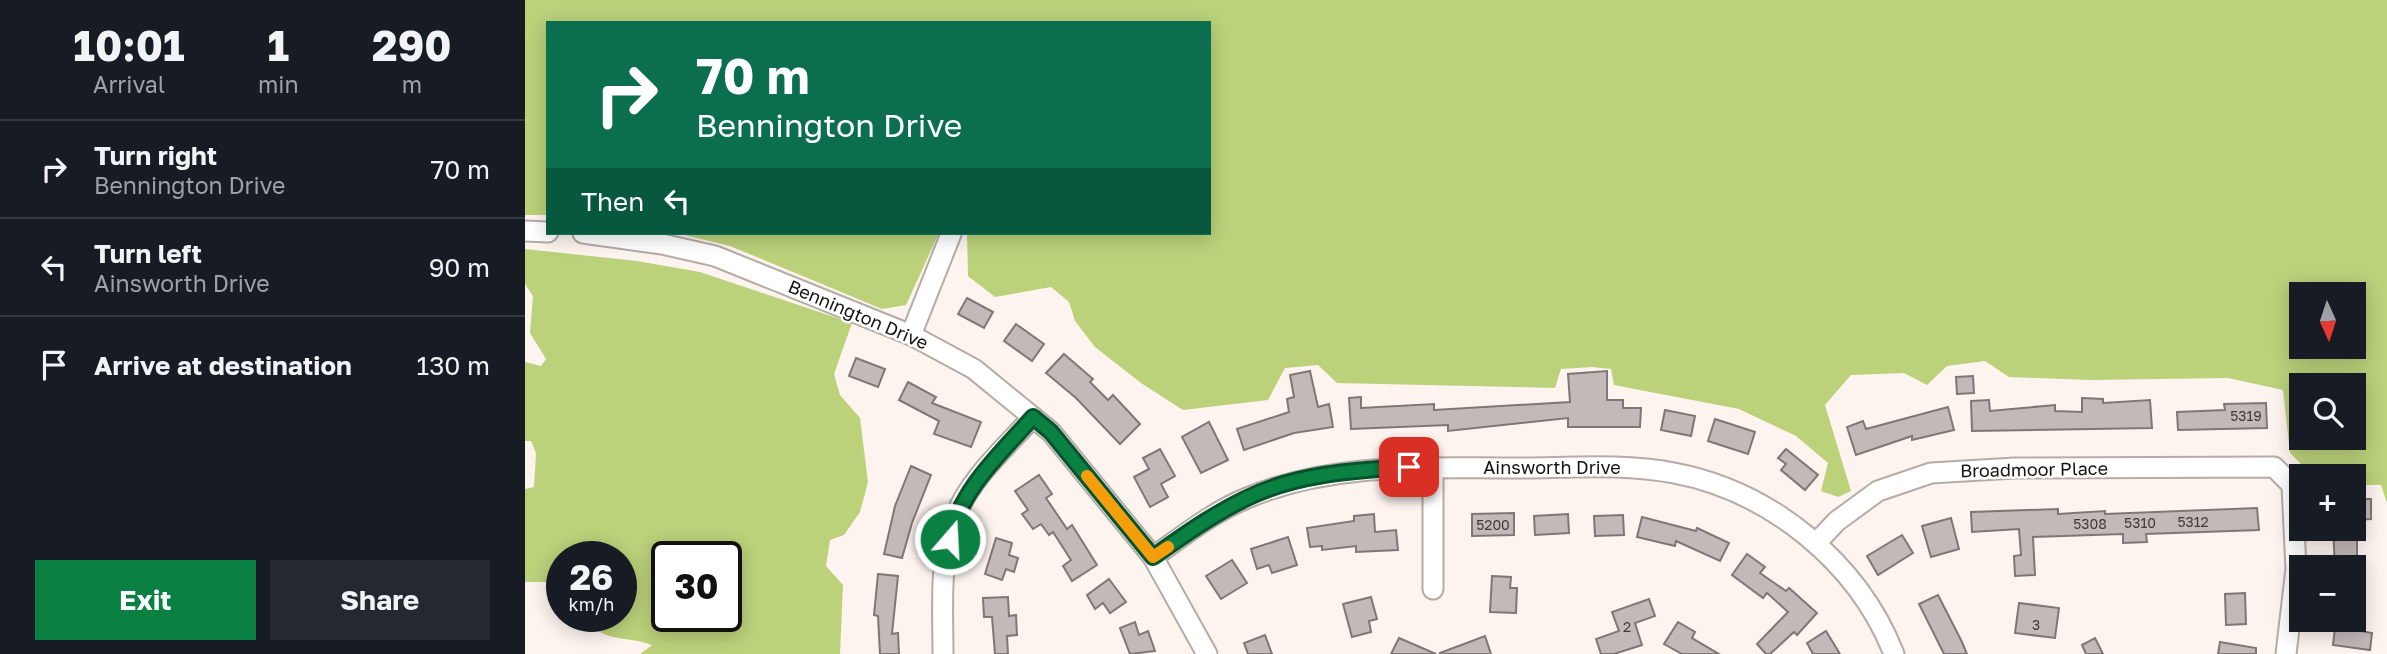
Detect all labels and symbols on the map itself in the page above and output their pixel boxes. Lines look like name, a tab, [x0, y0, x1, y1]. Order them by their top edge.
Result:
street label: Bennington Drive	[785, 275, 932, 353]
north arrow	[2289, 282, 2366, 359]
house number: 5319	[2230, 407, 2262, 424]
pin	[1379, 437, 1439, 497]
street label: Ainsworth Drive	[1483, 456, 1621, 478]
street label: Broadmoor Place	[1960, 457, 2108, 481]
position arrow	[913, 502, 987, 576]
house number: 5312	[2177, 513, 2209, 530]
house number: 5310	[2124, 514, 2156, 531]
house number: 5308	[2073, 515, 2107, 532]
house number: 5200	[1476, 516, 1510, 533]
speed limit sign: 30	[651, 541, 742, 632]
house number: 3	[2032, 616, 2040, 633]
house number: 2	[1623, 618, 1631, 635]

